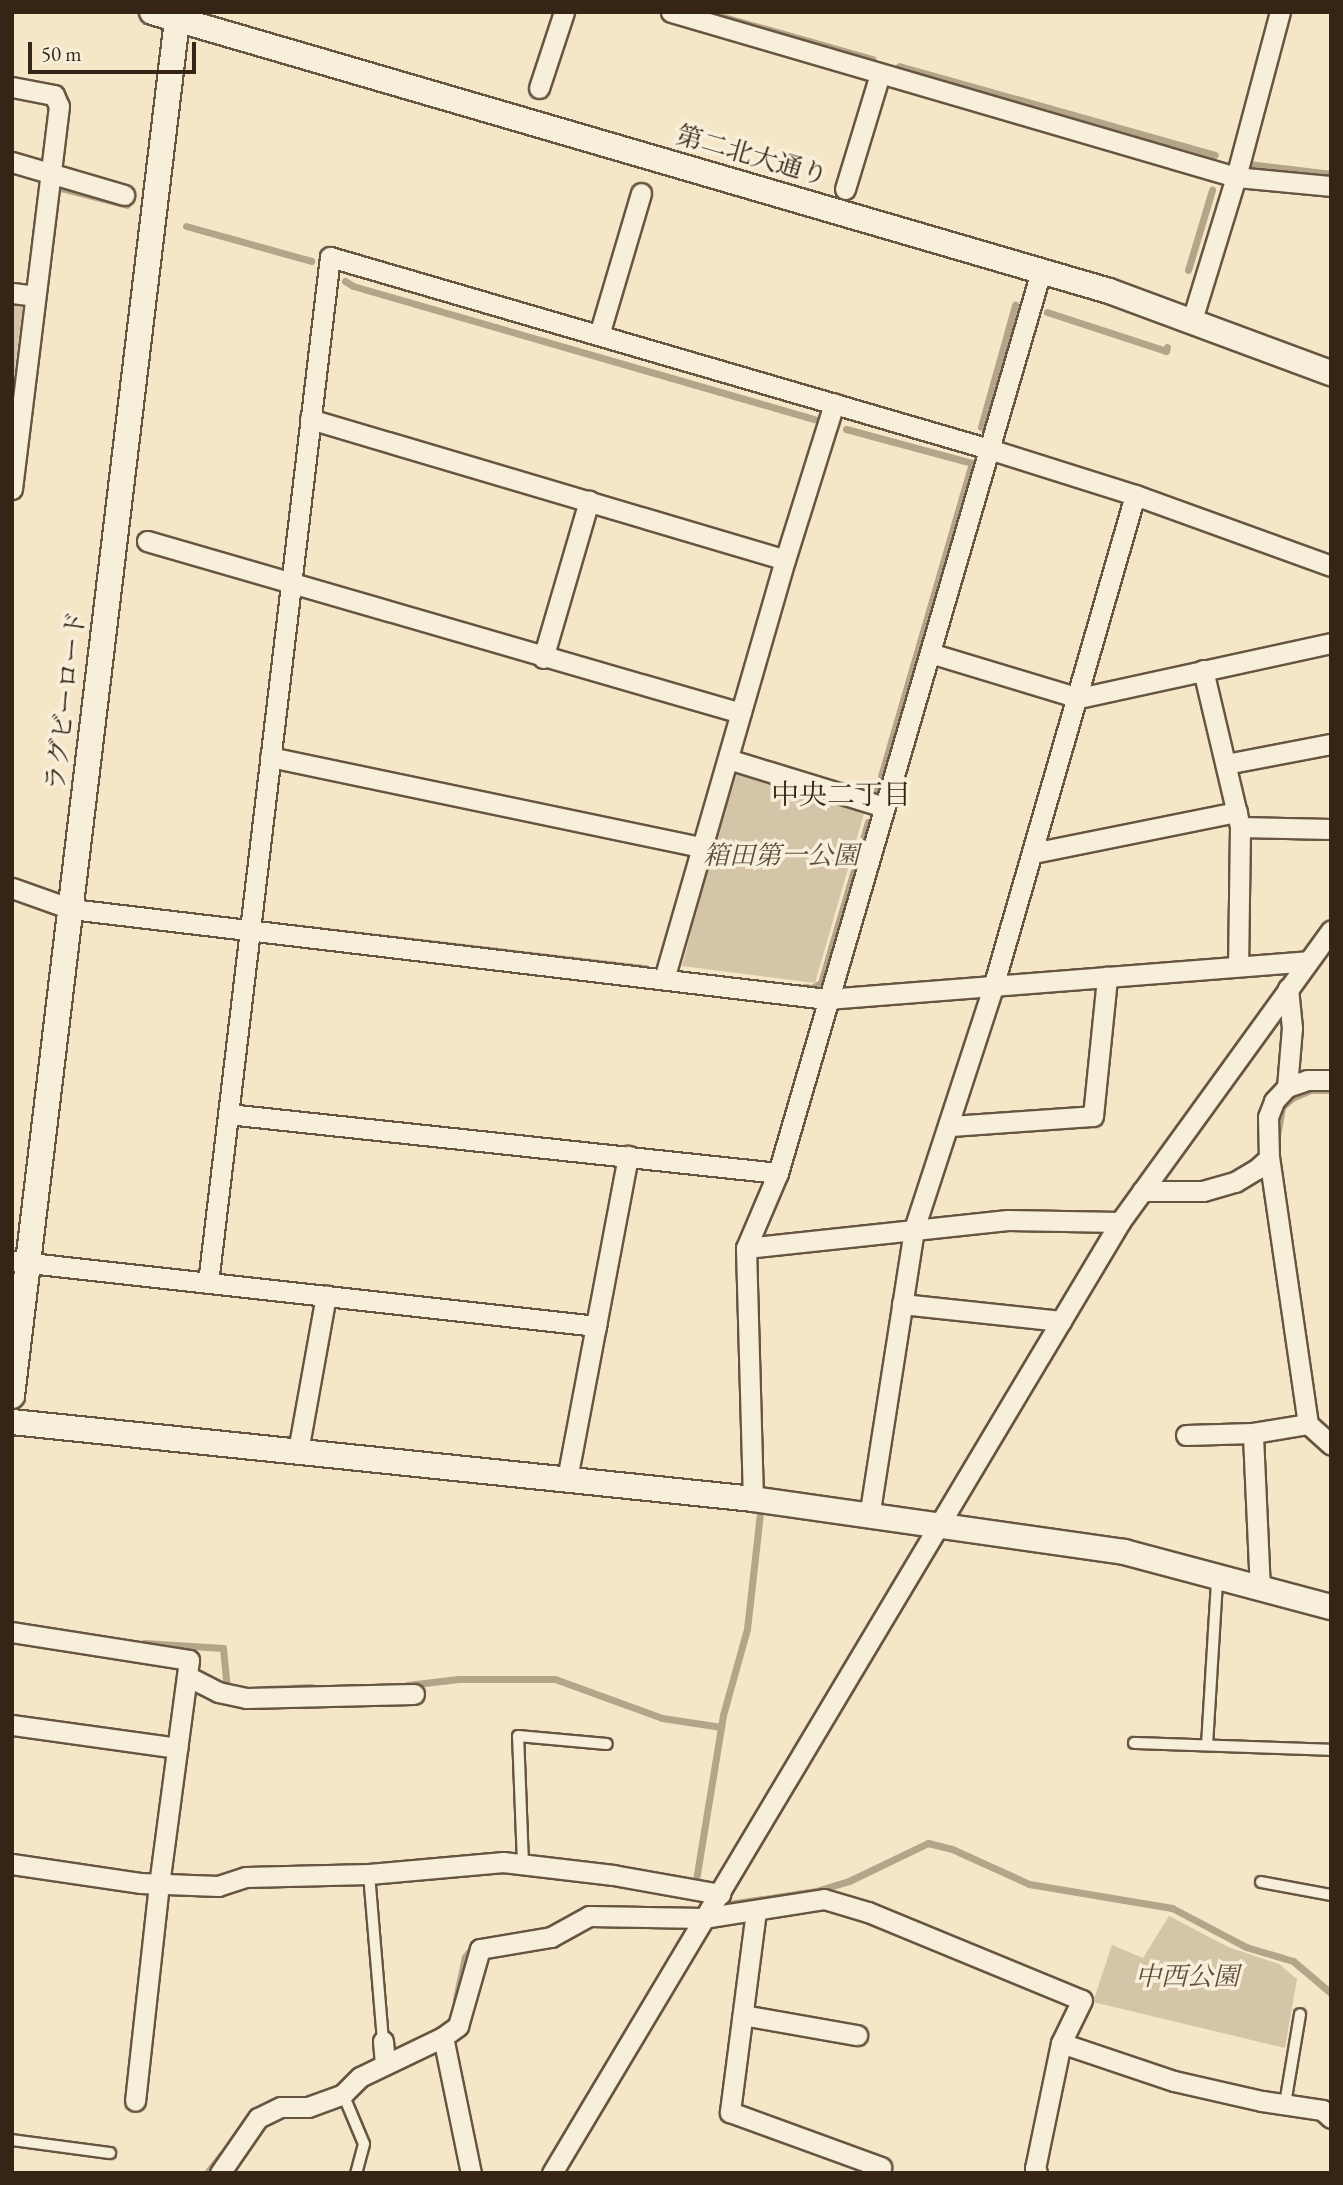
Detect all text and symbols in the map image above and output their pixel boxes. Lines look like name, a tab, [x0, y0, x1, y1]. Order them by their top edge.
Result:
scale bar	[32, 28, 200, 72]
text: 50 m	[41, 40, 82, 67]
street label: 第二北大通り	[673, 120, 831, 192]
street label: ラグビーロード	[39, 609, 93, 793]
district label: 中央二丁目	[771, 777, 911, 811]
park label: 箱田第一公園	[703, 840, 859, 872]
park label: 中西公園	[1135, 1961, 1239, 1993]

